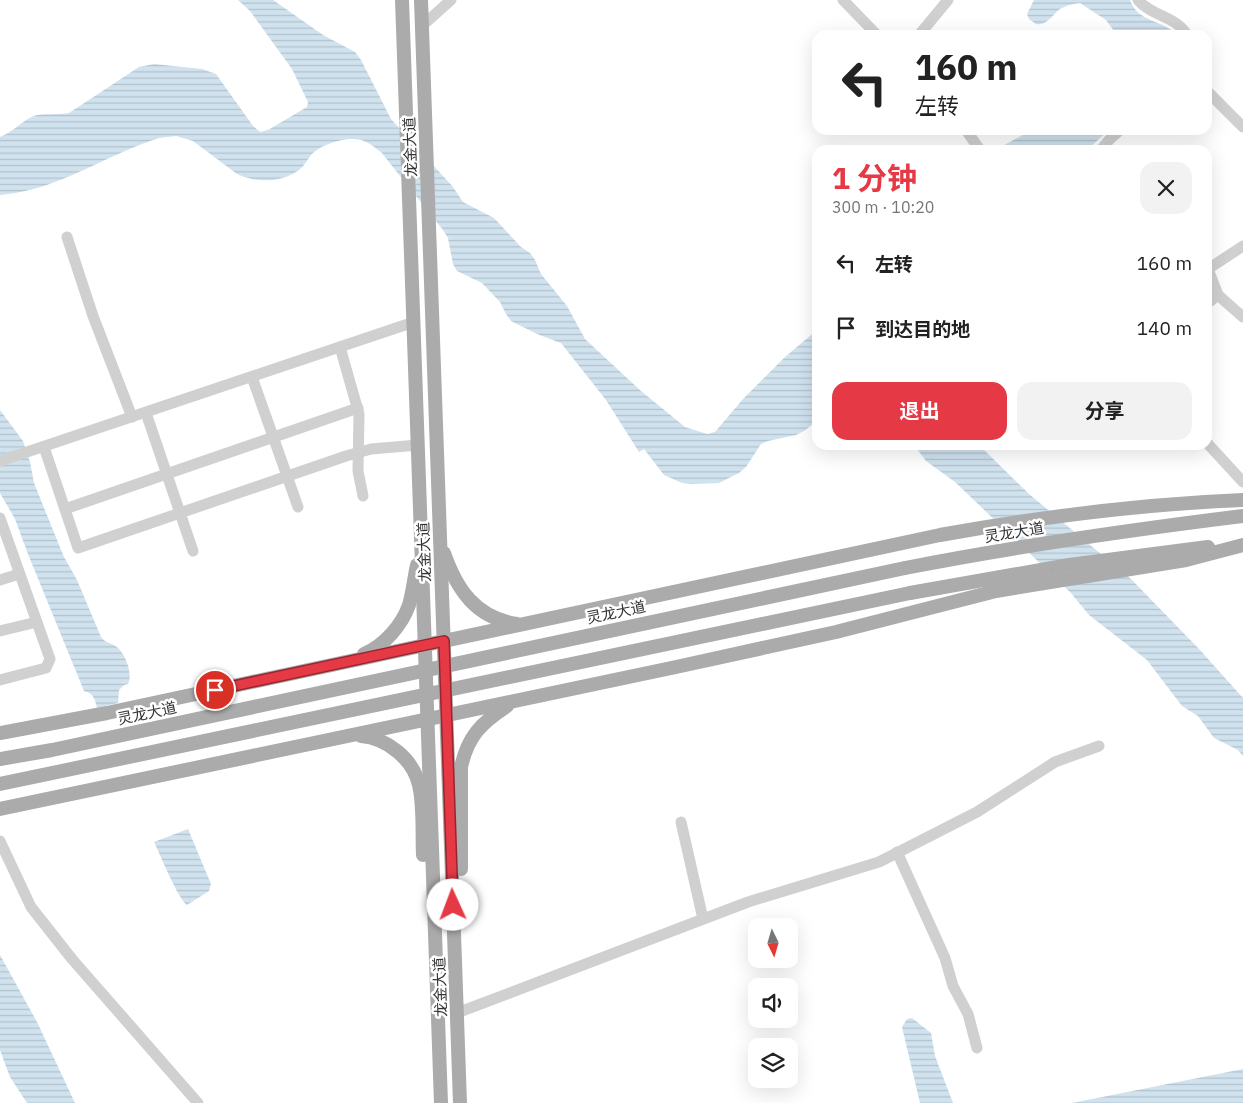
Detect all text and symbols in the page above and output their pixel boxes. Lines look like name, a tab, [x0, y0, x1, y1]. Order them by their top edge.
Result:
text: 160 m	[915, 44, 1018, 90]
icon: left	[832, 50, 897, 115]
text: 左转	[915, 91, 959, 120]
street label: 龙金大道	[399, 117, 421, 177]
text: 1 分钟	[832, 158, 917, 197]
button: close	[1140, 162, 1192, 214]
text: 300 m · 10:20	[832, 197, 934, 217]
icon: left	[832, 249, 860, 277]
text: 160 m	[1137, 251, 1192, 275]
text: 左转	[875, 252, 913, 276]
icon: arrive	[832, 314, 860, 342]
text: 140 m	[1137, 316, 1192, 340]
text: 到达目的地	[875, 317, 970, 341]
button: 退出	[832, 382, 1007, 440]
button: 分享	[1017, 382, 1192, 440]
street label: 灵龙大道	[983, 518, 1045, 546]
street label: 龙金大道	[413, 522, 435, 582]
street label: 灵龙大道	[585, 596, 647, 628]
pin	[194, 669, 236, 711]
icon: arrive	[201, 676, 229, 704]
street label: 灵龙大道	[116, 697, 178, 729]
position arrow	[426, 878, 478, 930]
north arrow	[748, 918, 798, 968]
map controls	[748, 918, 798, 1088]
street label: 龙金大道	[429, 957, 451, 1017]
button: sound	[748, 978, 798, 1028]
button: layers	[748, 1038, 798, 1088]

